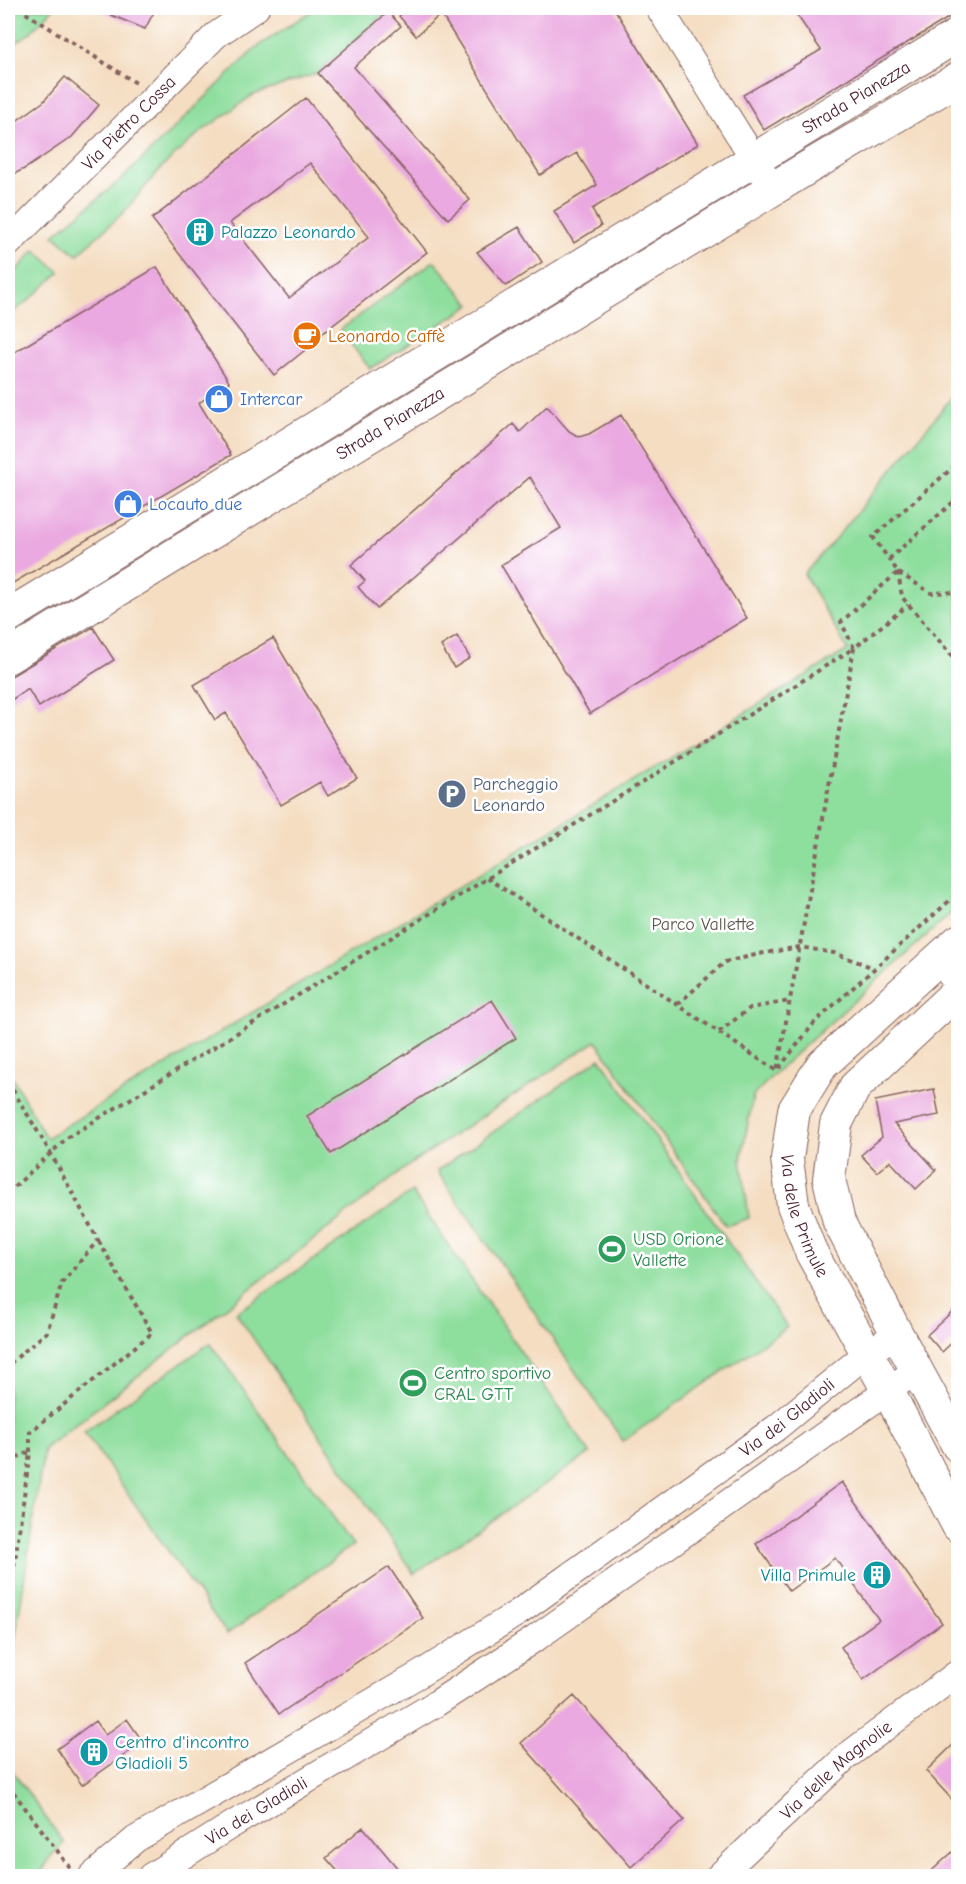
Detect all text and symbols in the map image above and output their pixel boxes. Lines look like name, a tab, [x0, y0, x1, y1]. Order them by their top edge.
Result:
street label: Strada Pianezza	[798, 56, 914, 138]
street label: Via Pietro Cossa	[77, 71, 180, 174]
building icon: Palazzo Leonardo	[184, 216, 216, 248]
place label: Palazzo Leonardo	[221, 222, 356, 243]
cafe icon: Leonardo Caffè	[291, 320, 323, 352]
place label: Leonardo Caffè	[328, 326, 445, 347]
street label: Strada Pianezza	[332, 382, 448, 464]
shop icon: Intercar	[203, 383, 235, 415]
place label: Intercar	[240, 389, 303, 410]
shop icon: Locauto due	[112, 488, 144, 520]
place label: Locauto due	[149, 494, 242, 515]
place label: Parcheggio Leonardo	[473, 774, 558, 816]
parking icon: Parcheggio Leonardo	[436, 778, 468, 810]
park label: Parco Vallette	[651, 914, 755, 935]
street label: Via delle Primule	[776, 1153, 833, 1281]
place label: USD Orione Vallette	[633, 1229, 724, 1271]
sports icon: USD Orione Vallette	[596, 1233, 628, 1265]
place label: Centro sportivo CRAL GTT	[434, 1363, 551, 1405]
sports icon: Centro sportivo CRAL GTT	[397, 1367, 429, 1399]
street label: Via dei Gladioli	[735, 1374, 839, 1461]
building icon: Villa Primule	[861, 1559, 893, 1591]
place label: Villa Primule	[761, 1565, 856, 1586]
street label: Via delle Magnolie	[776, 1716, 896, 1824]
place label: Centro d'incontro Gladioli 5	[115, 1732, 249, 1774]
building icon: Centro d'incontro Gladioli 5	[78, 1736, 110, 1768]
street label: Via dei Gladioli	[202, 1772, 311, 1849]

